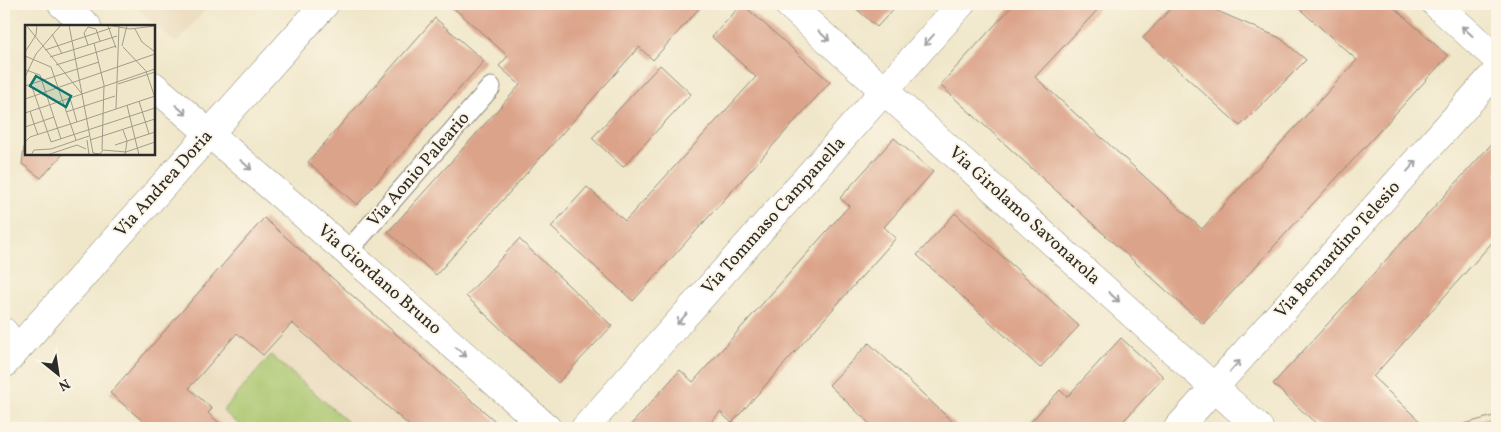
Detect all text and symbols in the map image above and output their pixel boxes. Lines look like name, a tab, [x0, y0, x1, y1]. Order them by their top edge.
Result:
inset map	[25, 25, 155, 155]
one-way arrow	[1461, 25, 1474, 37]
one-way arrow	[818, 30, 831, 42]
one-way arrow	[923, 34, 935, 47]
one-way arrow	[175, 104, 188, 115]
street label: Via Aonio Paleario	[362, 107, 476, 233]
street label: Via Andrea Doria	[109, 125, 219, 243]
street label: Via Tommaso Campanella	[696, 132, 852, 300]
street label: Via Girolamo Savonarola	[943, 141, 1105, 291]
one-way arrow	[239, 160, 252, 171]
one-way arrow	[1406, 160, 1418, 173]
street label: Via Bernardino Telesio	[1269, 176, 1407, 324]
street label: Via Giordano Bruno	[311, 219, 447, 341]
one-way arrow	[1108, 291, 1121, 303]
one-way arrow	[676, 313, 688, 326]
one-way arrow	[455, 347, 468, 358]
north arrow	[32, 350, 82, 400]
one-way arrow	[1229, 360, 1240, 373]
text: N	[55, 373, 73, 395]

